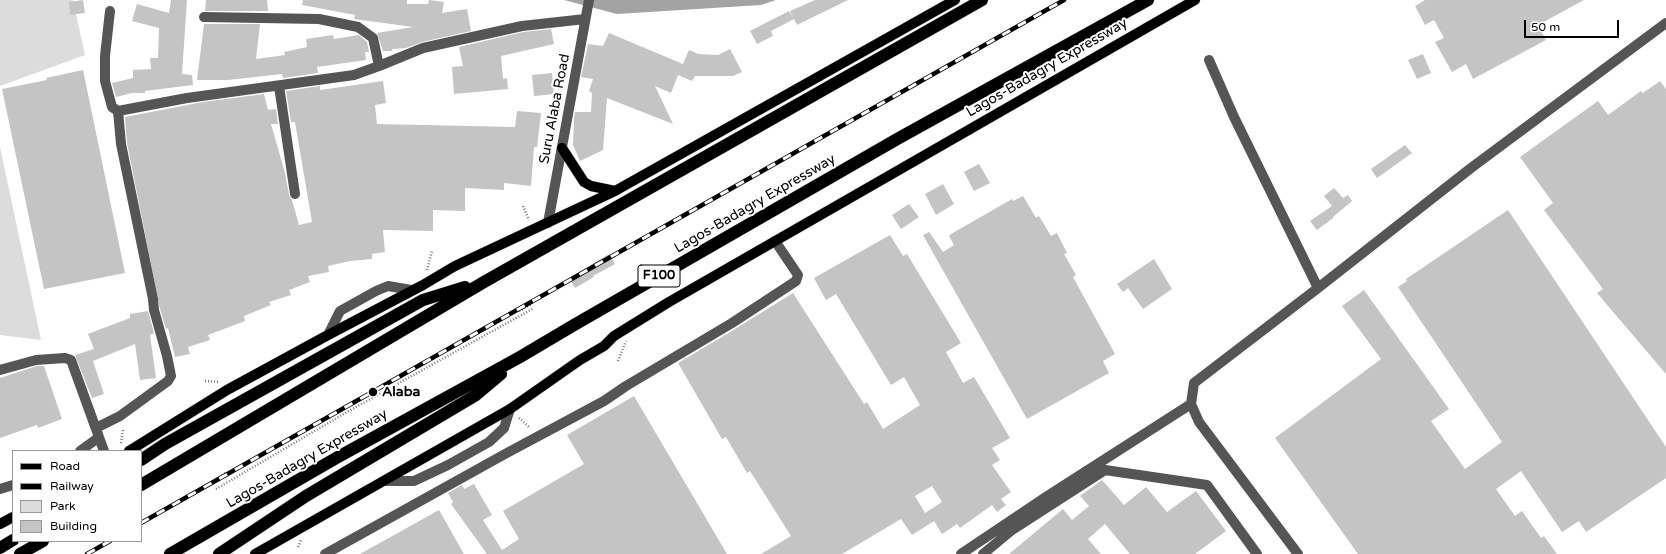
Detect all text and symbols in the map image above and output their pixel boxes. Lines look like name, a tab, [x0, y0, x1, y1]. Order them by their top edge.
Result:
scale bar	[1526, 12, 1621, 38]
street label: Lagos-Badagry Expressway	[963, 15, 1131, 121]
text: 50 m	[1531, 20, 1560, 34]
street label: Suru Alaba Road	[536, 53, 574, 165]
street label: Lagos-Badagry Expressway	[671, 151, 839, 257]
road number: F100	[638, 265, 680, 287]
place label: Alaba	[382, 384, 420, 400]
marker: Alaba	[367, 386, 379, 398]
street label: Lagos-Badagry Expressway	[223, 406, 391, 512]
legend	[12, 450, 142, 542]
text: Road	[50, 459, 80, 473]
text: Railway	[50, 479, 94, 493]
text: Park	[50, 499, 76, 513]
text: Building	[50, 519, 97, 533]

